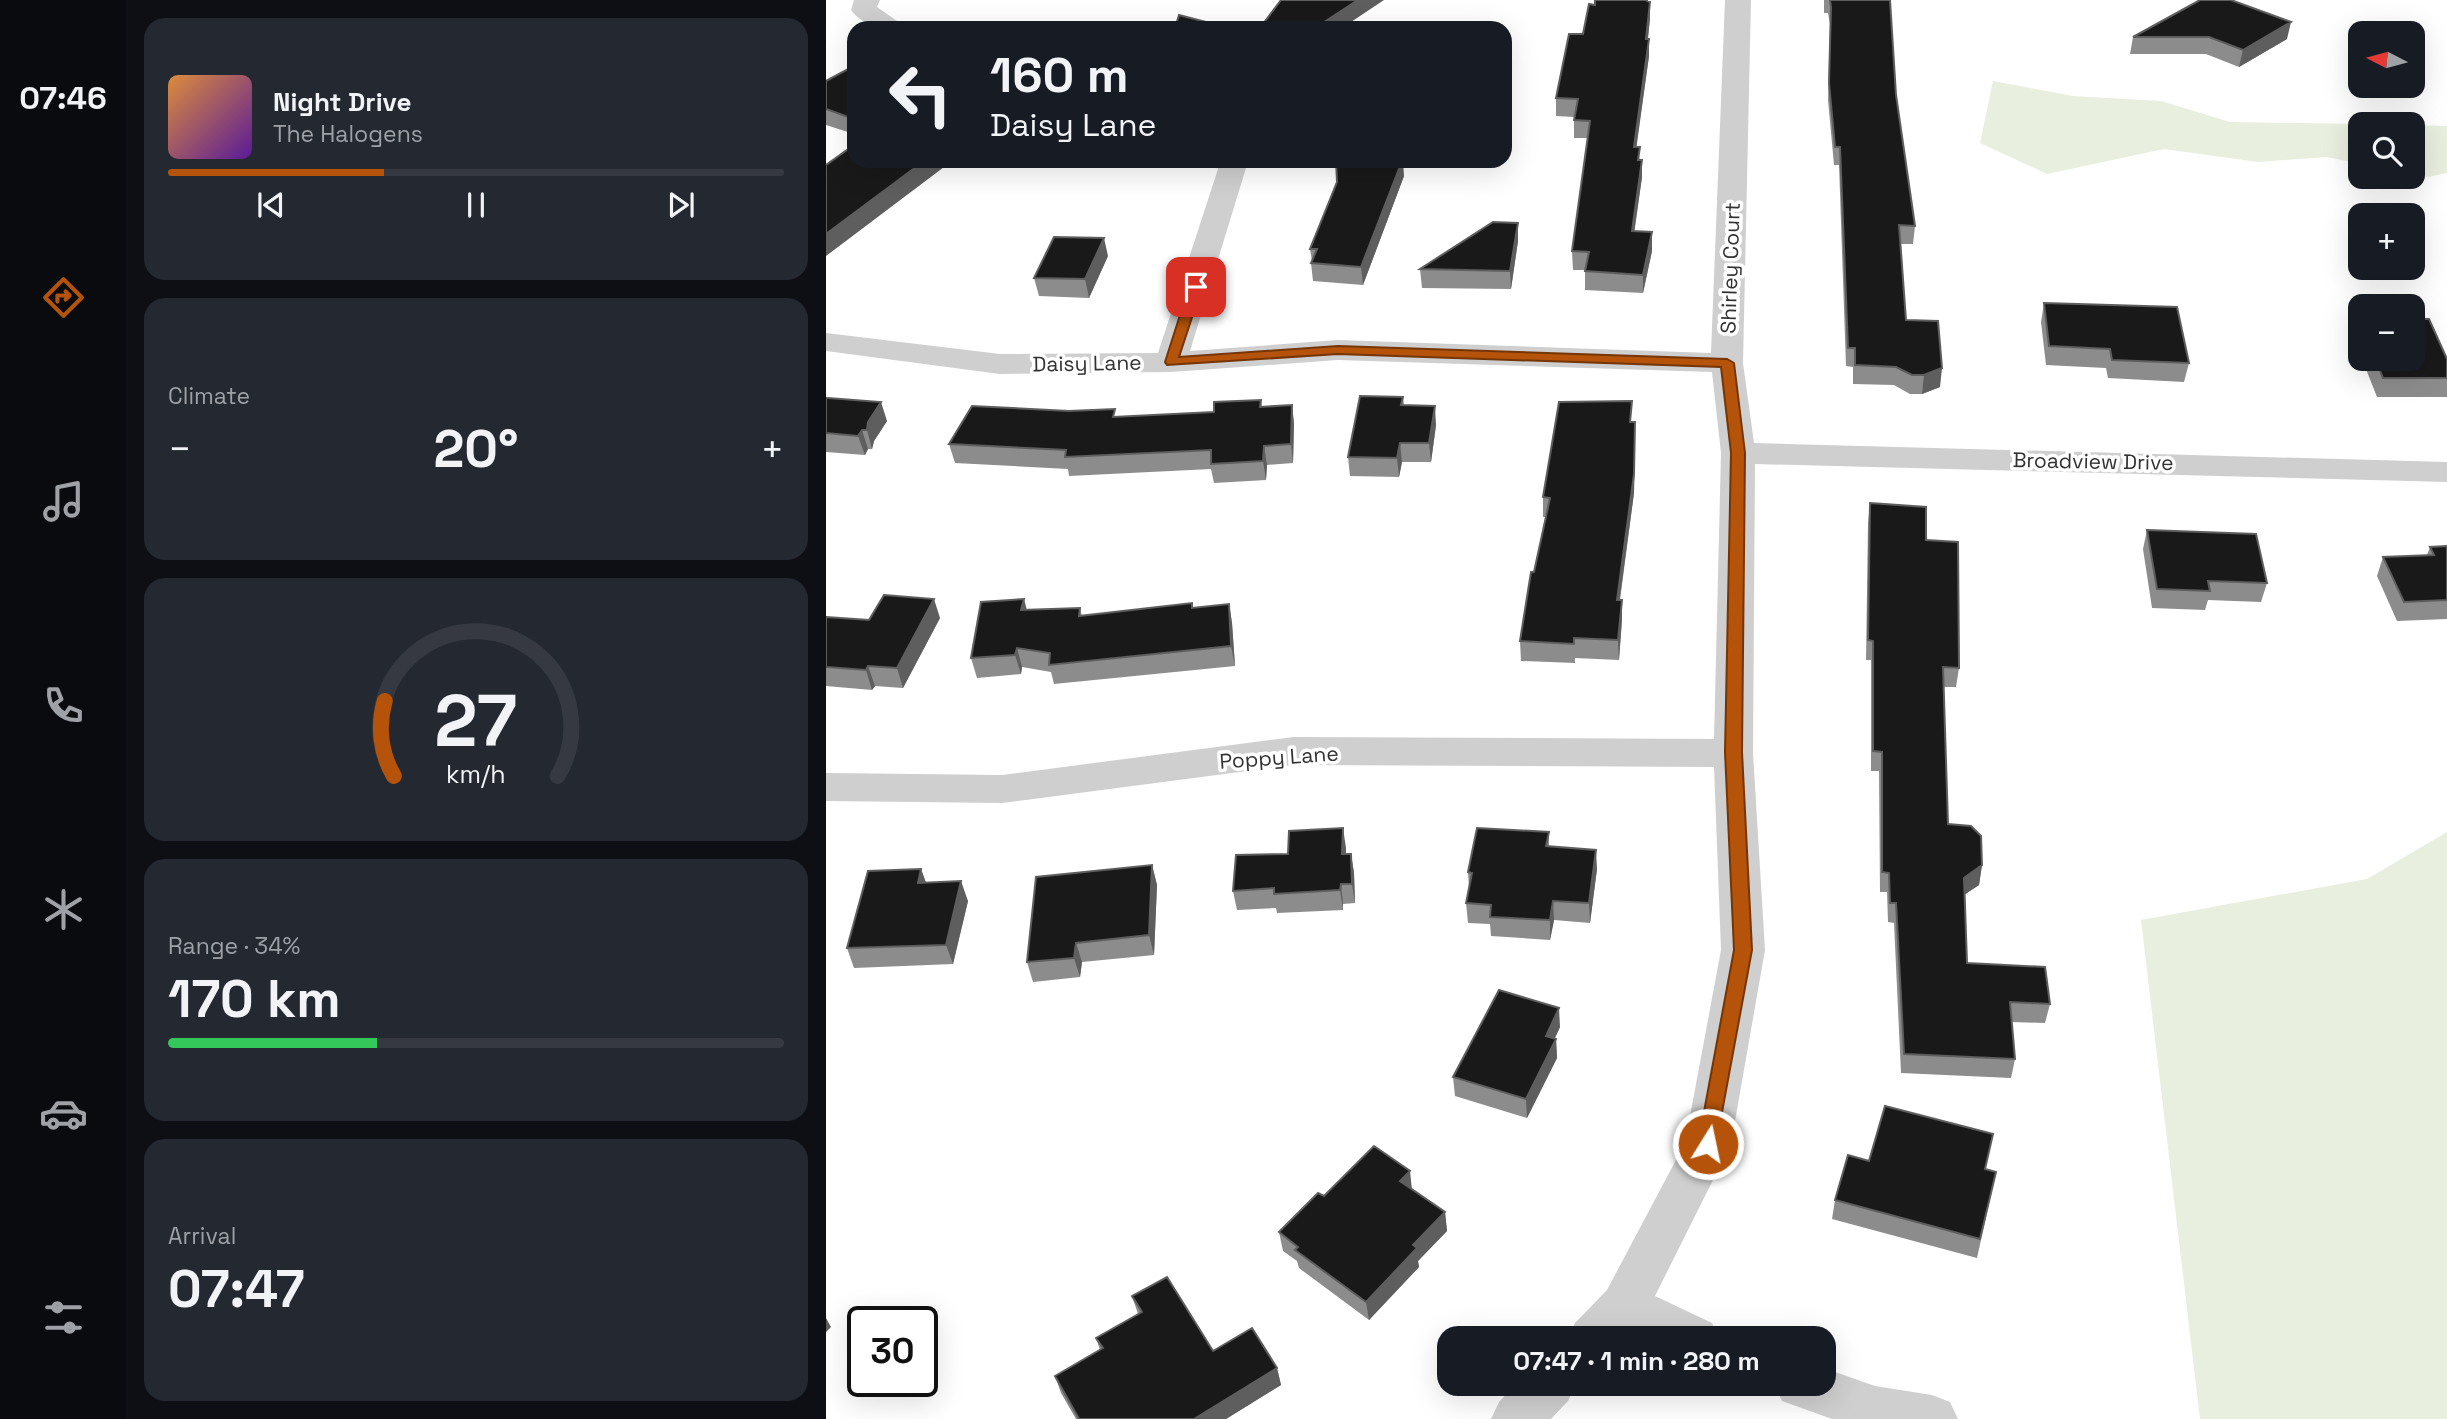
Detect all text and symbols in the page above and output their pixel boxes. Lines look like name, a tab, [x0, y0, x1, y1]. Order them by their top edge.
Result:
north arrow	[2348, 21, 2426, 98]
map controls	[2348, 21, 2425, 371]
text: 160 m	[990, 44, 1128, 106]
icon: left	[875, 49, 966, 140]
text: 07:46	[19, 78, 107, 118]
text: Night Drive	[273, 85, 411, 119]
text: Daisy Lane	[990, 105, 1157, 145]
button: search	[2348, 112, 2425, 189]
text: The Halogens	[273, 119, 423, 149]
icon: previous	[252, 186, 290, 224]
icon: pause	[457, 186, 495, 224]
icon: next	[662, 186, 700, 224]
street label: Shirley Court	[1714, 202, 1746, 334]
button: +	[2348, 203, 2425, 280]
pin	[1166, 257, 1226, 317]
icon: arrive	[1177, 268, 1215, 306]
icon: directions	[39, 273, 88, 322]
button: −	[2348, 294, 2425, 371]
street label: Daisy Lane	[1032, 349, 1142, 377]
text: Climate	[168, 381, 250, 411]
text: 20°	[433, 416, 519, 482]
text: −	[168, 425, 192, 473]
text: +	[760, 425, 784, 473]
street label: Broadview Drive	[2012, 446, 2174, 476]
icon: music	[39, 477, 88, 526]
text: 27	[435, 674, 517, 767]
icon: phone	[39, 681, 88, 730]
street label: Poppy Lane	[1219, 739, 1339, 775]
text: km/h	[446, 757, 506, 789]
icon: climate	[39, 885, 88, 934]
text: Range · 34%	[168, 931, 300, 961]
text: 170 km	[168, 966, 341, 1032]
icon: car	[39, 1089, 88, 1138]
position arrow	[1671, 1107, 1745, 1181]
text: Arrival	[168, 1221, 236, 1251]
text: 07:47	[168, 1256, 305, 1322]
icon: filters	[39, 1293, 88, 1342]
speed limit sign: 30	[847, 1306, 938, 1397]
text: 07:47 · 1 min · 280 m	[1513, 1344, 1760, 1378]

